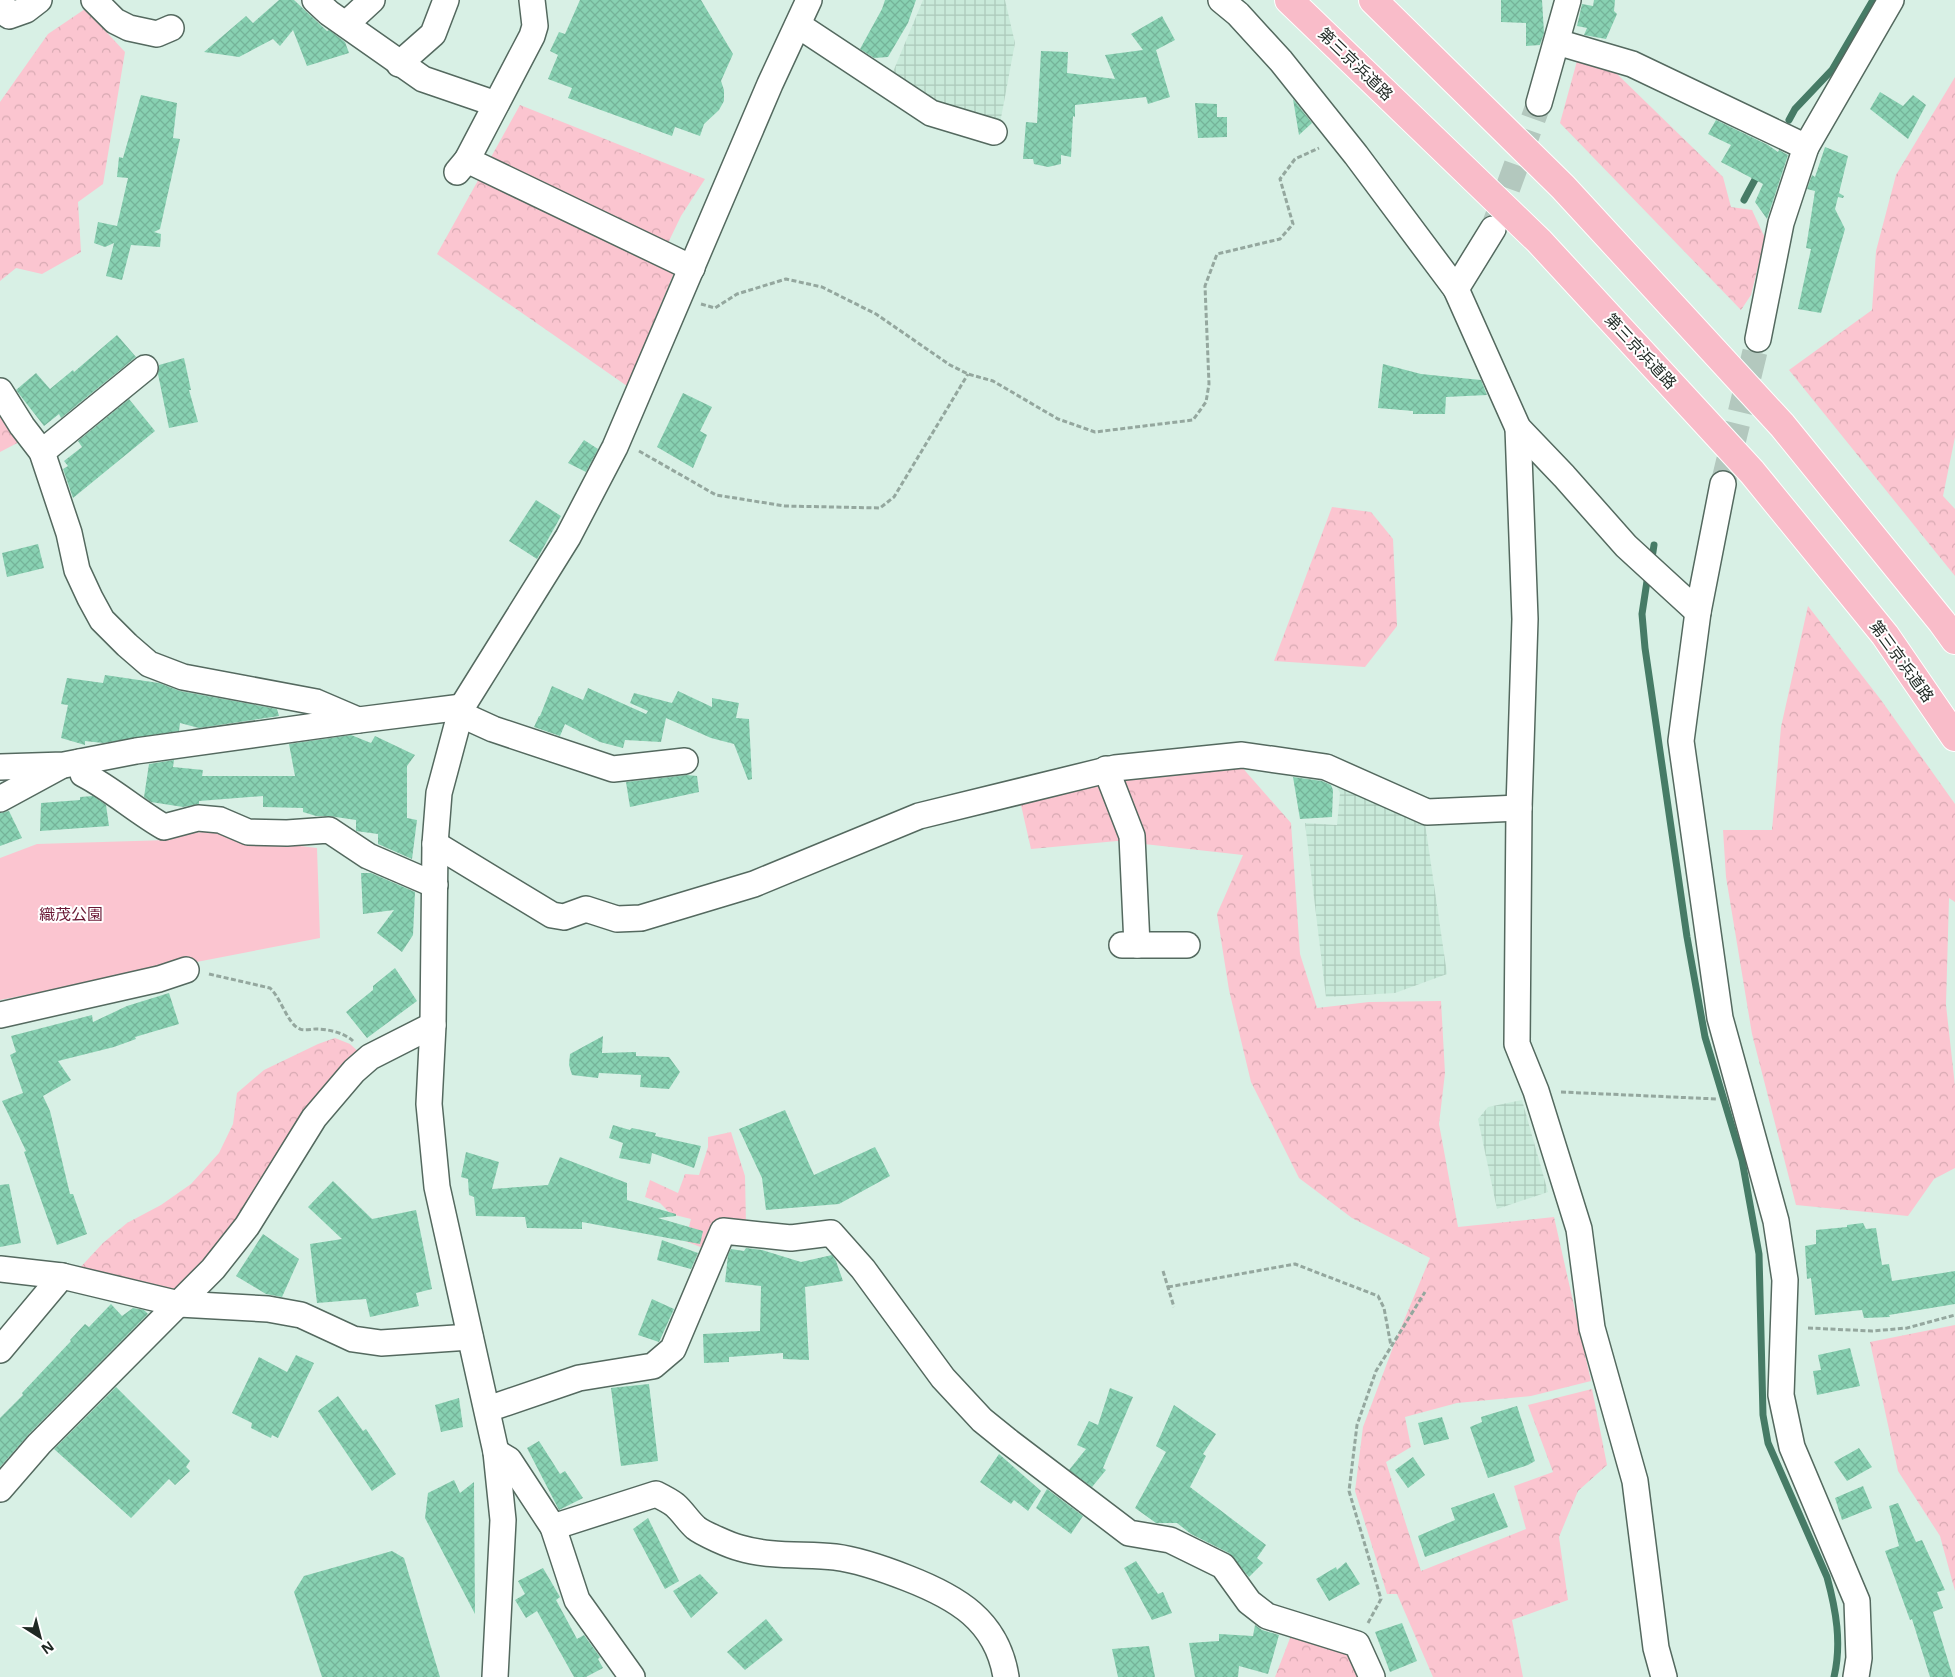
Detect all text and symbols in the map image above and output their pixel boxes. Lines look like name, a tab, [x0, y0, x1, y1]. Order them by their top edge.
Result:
street label: 第三京浜道路	[1314, 23, 1398, 105]
street label: 第三京浜道路	[1600, 308, 1682, 394]
street label: 第三京浜道路	[1865, 616, 1939, 706]
park label: 織茂公園	[39, 903, 103, 925]
north arrow	[15, 1612, 65, 1662]
text: N	[38, 1637, 58, 1659]

